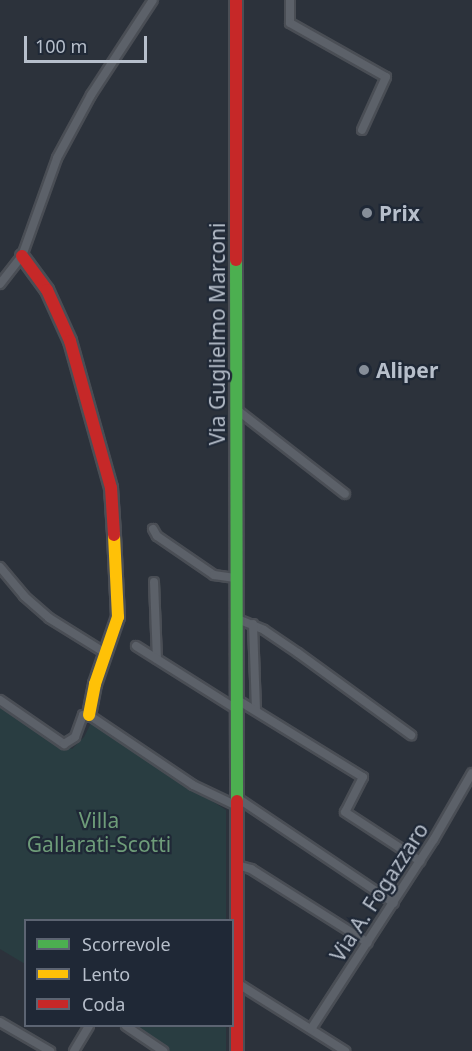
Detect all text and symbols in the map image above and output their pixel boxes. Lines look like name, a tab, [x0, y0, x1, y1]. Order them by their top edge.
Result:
scale bar	[27, 24, 150, 62]
text: 100 m	[35, 34, 87, 58]
place label: Prix	[379, 200, 420, 226]
marker: Prix	[360, 206, 374, 220]
street label: Via Guglielmo Marconi	[204, 223, 230, 445]
place label: Aliper	[376, 357, 438, 383]
marker: Aliper	[357, 363, 371, 377]
park label: Villa Gallarati-Scotti	[27, 807, 171, 857]
street label: Via A. Fogazzaro	[325, 818, 433, 966]
legend	[24, 919, 234, 1027]
text: Scorrevole	[82, 932, 171, 956]
text: Lento	[82, 962, 130, 986]
text: Coda	[82, 992, 125, 1016]

